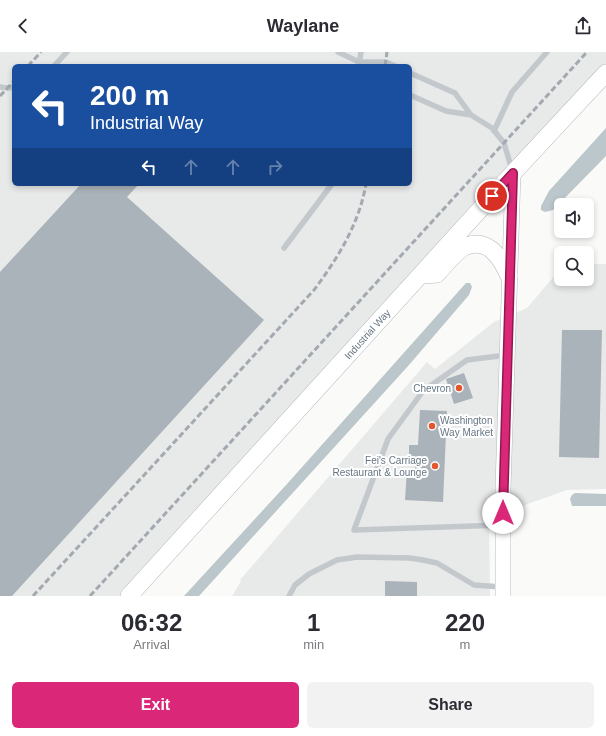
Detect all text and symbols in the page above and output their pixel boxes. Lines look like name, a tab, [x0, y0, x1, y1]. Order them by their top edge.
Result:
icon: back	[12, 15, 34, 37]
icon: share	[572, 15, 594, 37]
text: Waylane	[267, 16, 339, 36]
icon: left	[24, 80, 76, 132]
text: 200 m	[90, 80, 169, 111]
text: Industrial Way	[90, 113, 203, 133]
icon: left	[138, 156, 160, 178]
icon: ahead	[180, 156, 202, 178]
icon: ahead	[222, 156, 244, 178]
icon: right	[264, 156, 286, 178]
pin	[475, 179, 509, 213]
icon: arrive	[481, 185, 503, 207]
map controls	[554, 198, 594, 286]
button: sound	[554, 198, 594, 238]
button: search	[554, 246, 594, 286]
street label: Industrial Way	[342, 307, 393, 361]
place label: Chevron	[413, 383, 451, 394]
marker: Chevron	[454, 383, 464, 393]
place label: Washington Way Market	[440, 415, 493, 438]
marker: Washington Way Market	[427, 421, 437, 431]
place label: Fei's Carriage Restaurant & Lounge	[332, 455, 427, 478]
marker: Fei's Carriage Restaurant & Lounge	[430, 461, 440, 471]
position arrow	[482, 492, 524, 534]
text: 06:32	[121, 609, 182, 636]
text: 1	[307, 609, 320, 636]
text: 220	[445, 609, 485, 636]
text: Arrival	[133, 637, 170, 652]
text: min	[303, 637, 324, 652]
text: m	[460, 637, 470, 652]
button: Exit	[12, 682, 299, 728]
button: Share	[307, 682, 594, 728]

